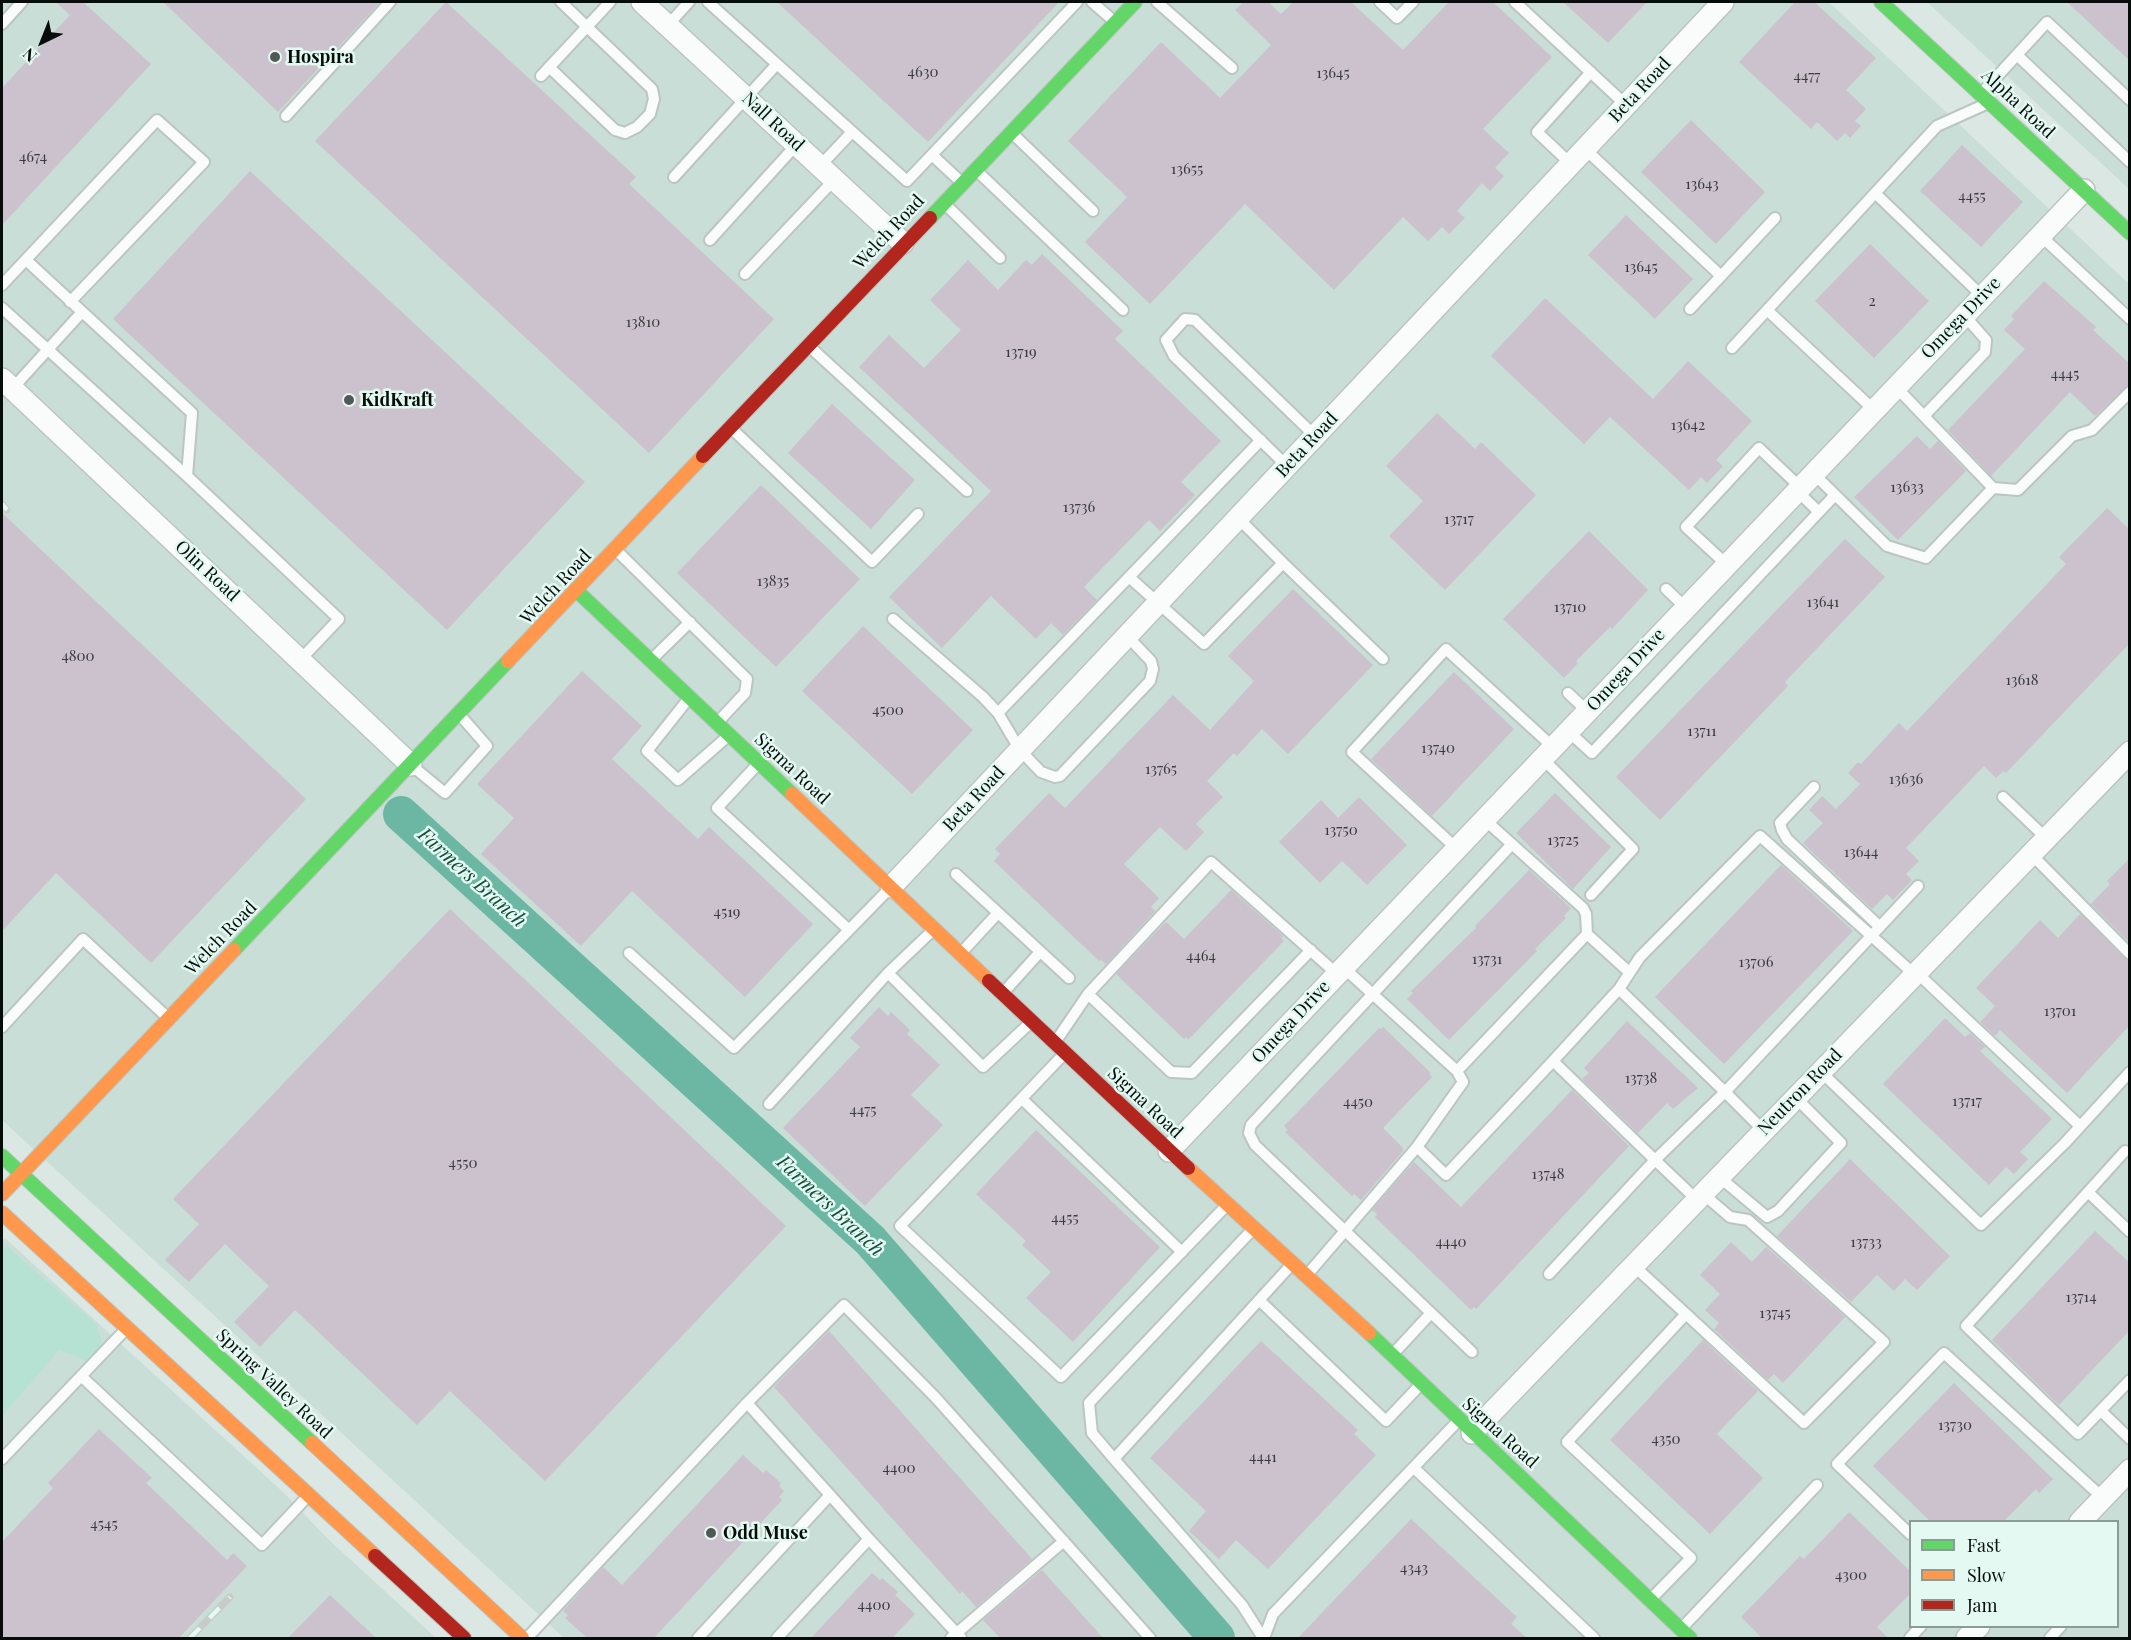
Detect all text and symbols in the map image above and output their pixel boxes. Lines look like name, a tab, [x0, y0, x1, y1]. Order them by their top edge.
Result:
north arrow	[12, 12, 72, 72]
text: N	[18, 44, 41, 67]
place label: Hospira	[287, 46, 354, 68]
marker: Hospira	[268, 50, 282, 64]
street label: Beta Road	[1604, 53, 1676, 127]
house number: 4630	[908, 63, 938, 81]
house number: 13645	[1316, 64, 1350, 82]
street label: Alpha Road	[1977, 65, 2059, 143]
house number: 4477	[1794, 67, 1820, 85]
street label: Nall Road	[737, 88, 809, 156]
house number: 4674	[19, 148, 47, 166]
house number: 13655	[1171, 160, 1203, 178]
house number: 13643	[1685, 175, 1719, 193]
house number: 4455	[1958, 187, 1986, 205]
street label: Welch Road	[849, 190, 929, 274]
house number: 13645	[1624, 258, 1658, 276]
street label: Omega Drive	[1917, 273, 2005, 363]
house number: 2	[1868, 292, 1876, 310]
house number: 13810	[626, 313, 660, 331]
house number: 13719	[1005, 343, 1037, 361]
house number: 4445	[2051, 365, 2079, 383]
place label: KidKraft	[361, 389, 434, 411]
marker: KidKraft	[342, 393, 356, 407]
street label: Beta Road	[1271, 408, 1343, 482]
house number: 13642	[1671, 416, 1705, 434]
house number: 13633	[1890, 478, 1924, 496]
house number: 13736	[1063, 498, 1095, 516]
house number: 13717	[1444, 510, 1474, 528]
street label: Olin Road	[170, 536, 244, 606]
street label: Welch Road	[516, 545, 596, 629]
house number: 13835	[757, 572, 789, 590]
house number: 13641	[1807, 593, 1839, 611]
house number: 13710	[1554, 598, 1586, 616]
street label: Omega Drive	[1582, 624, 1670, 716]
house number: 4800	[61, 647, 95, 665]
house number: 13618	[2005, 671, 2039, 689]
house number: 4500	[872, 701, 904, 719]
house number: 13711	[1687, 722, 1717, 740]
street label: Sigma Road	[750, 729, 834, 809]
house number: 13740	[1421, 739, 1455, 757]
house number: 13765	[1145, 760, 1177, 778]
street label: Beta Road	[938, 762, 1010, 836]
house number: 13636	[1889, 770, 1923, 788]
house number: 13750	[1324, 821, 1358, 839]
water label: Farmers Branch	[413, 823, 531, 933]
house number: 13725	[1547, 831, 1579, 849]
house number: 13644	[1844, 843, 1878, 861]
street label: Welch Road	[181, 897, 261, 979]
house number: 4519	[714, 903, 740, 921]
house number: 4464	[1186, 947, 1216, 965]
house number: 13731	[1472, 950, 1502, 968]
house number: 13706	[1739, 953, 1773, 971]
street label: Omega Drive	[1247, 976, 1335, 1068]
house number: 13701	[2044, 1002, 2076, 1020]
street label: Neutron Road	[1753, 1044, 1847, 1140]
street label: Sigma Road	[1103, 1063, 1187, 1143]
house number: 13738	[1625, 1069, 1657, 1087]
house number: 13717	[1952, 1092, 1982, 1110]
house number: 4450	[1343, 1093, 1373, 1111]
house number: 4475	[850, 1101, 876, 1119]
water label: Farmers Branch	[771, 1150, 889, 1262]
house number: 4550	[449, 1154, 477, 1172]
house number: 13748	[1532, 1165, 1564, 1183]
house number: 4455	[1051, 1209, 1079, 1227]
house number: 4440	[1435, 1233, 1467, 1251]
house number: 13733	[1850, 1233, 1882, 1251]
house number: 13714	[2065, 1288, 2097, 1306]
house number: 13745	[1759, 1304, 1791, 1322]
street label: Spring Valley Road	[212, 1325, 336, 1443]
street label: Sigma Road	[1458, 1393, 1542, 1473]
house number: 13730	[1938, 1416, 1972, 1434]
house number: 4350	[1651, 1430, 1681, 1448]
house number: 4441	[1249, 1448, 1277, 1466]
house number: 4400	[883, 1459, 915, 1477]
house number: 4545	[90, 1515, 118, 1533]
legend	[1909, 1520, 2119, 1628]
place label: Odd Muse	[723, 1522, 808, 1544]
marker: Odd Muse	[704, 1526, 718, 1540]
text: Fast	[1967, 1533, 2000, 1557]
house number: 4343	[1400, 1559, 1428, 1577]
text: Slow	[1967, 1563, 2005, 1587]
house number: 4300	[1835, 1566, 1867, 1584]
text: Jam	[1967, 1593, 1997, 1617]
house number: 4400	[858, 1596, 890, 1614]

